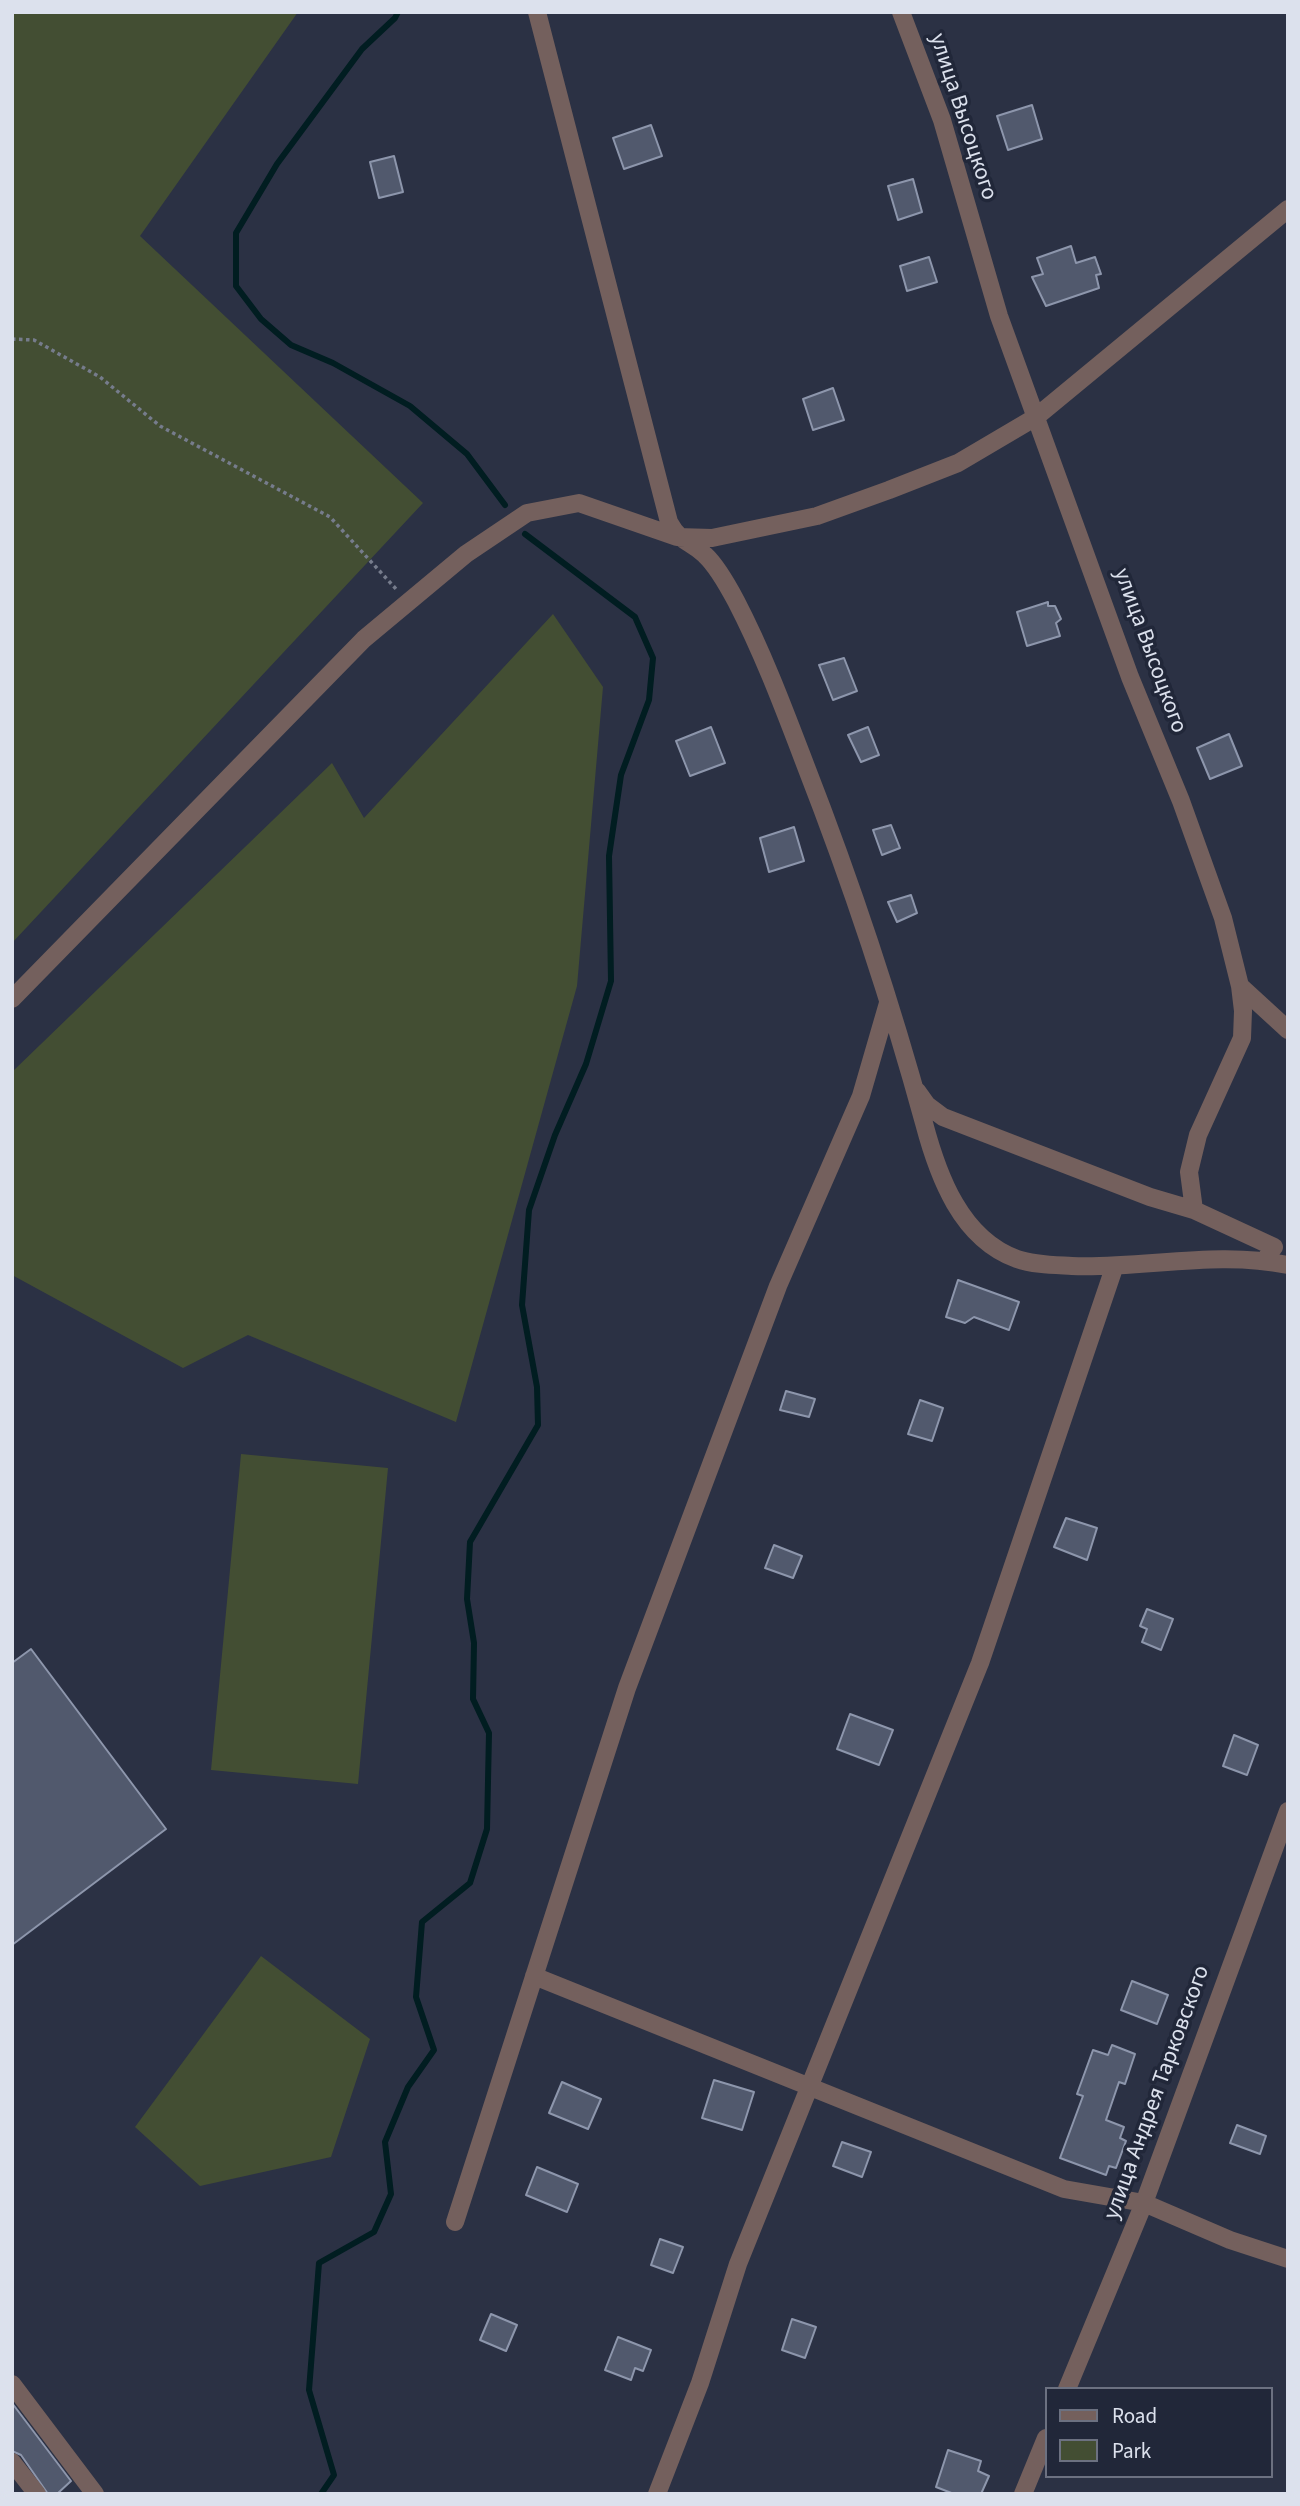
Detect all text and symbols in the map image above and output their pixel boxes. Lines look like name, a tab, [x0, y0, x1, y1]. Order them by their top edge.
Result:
street label: улица Высоцкого	[922, 30, 1002, 204]
street label: улица Высоцкого	[1106, 565, 1192, 737]
street label: улица Андрея Тарковского	[1099, 1962, 1217, 2224]
legend	[1044, 2387, 1272, 2478]
text: Road	[1112, 2401, 1157, 2431]
text: Park	[1112, 2436, 1151, 2466]

